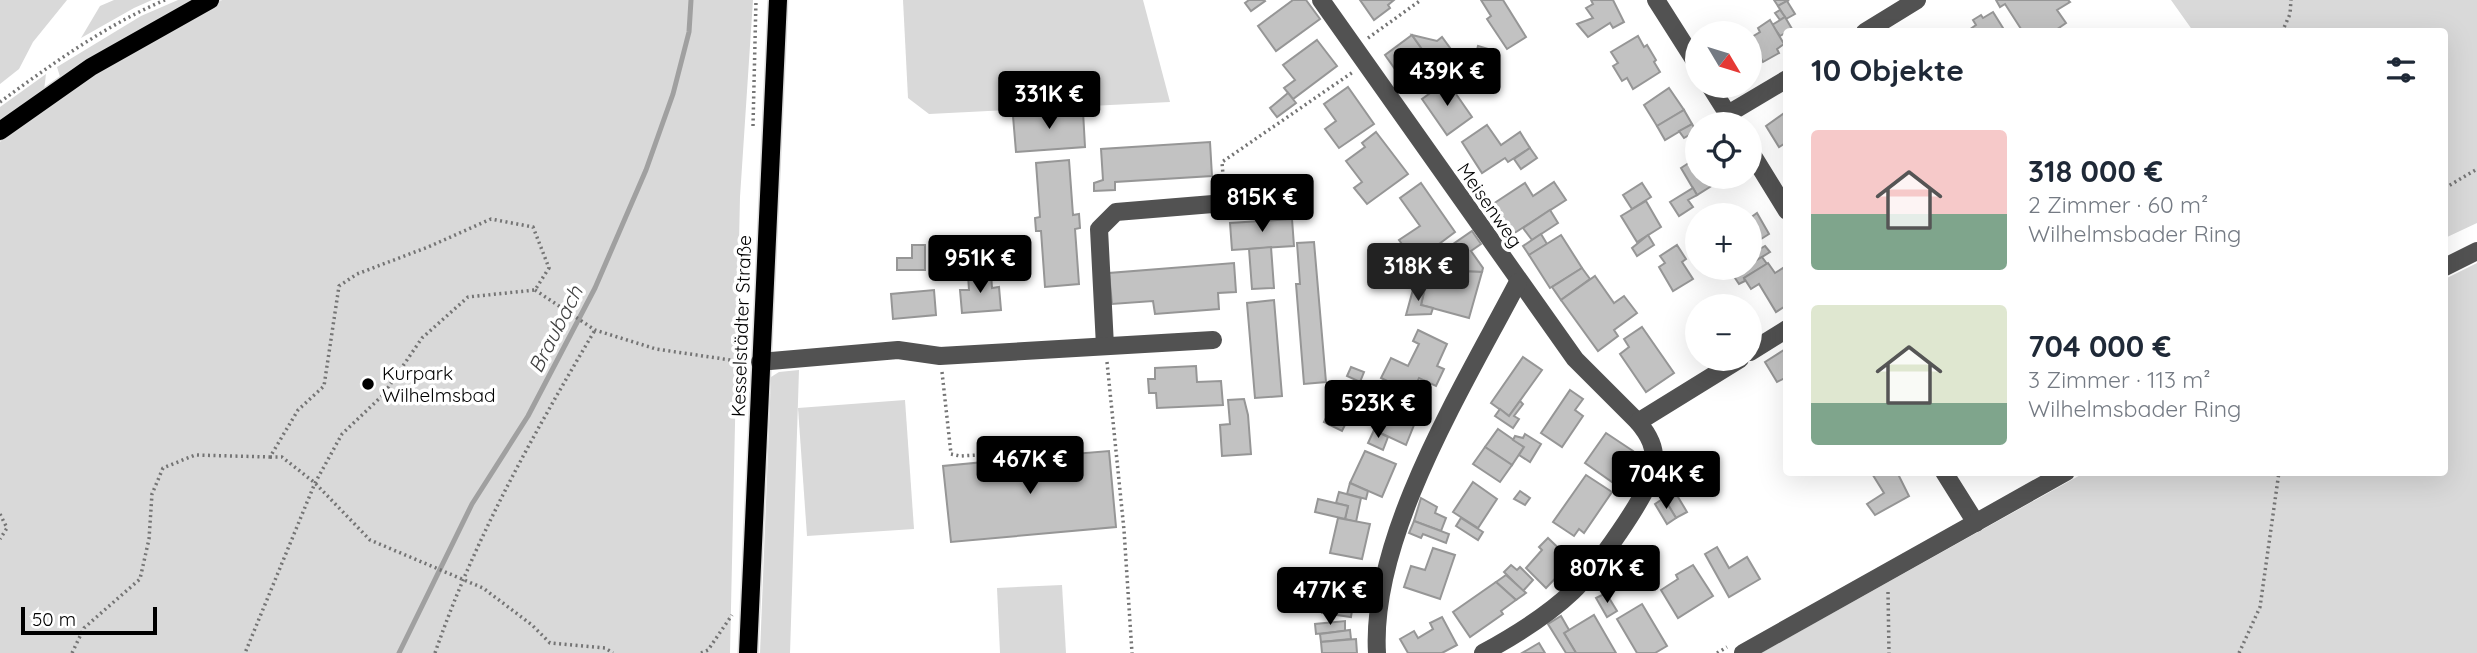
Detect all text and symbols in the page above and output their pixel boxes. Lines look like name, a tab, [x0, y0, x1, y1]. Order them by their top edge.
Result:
north arrow	[1685, 21, 1762, 98]
map controls	[1685, 21, 1762, 371]
pin: 439K €	[1390, 48, 1504, 108]
text: 10 Objekte	[1811, 51, 1964, 89]
icon: filters	[2382, 51, 2420, 89]
text: 439K €	[1410, 56, 1484, 85]
pin: 331K €	[992, 72, 1106, 131]
text: 331K €	[1014, 79, 1084, 108]
button: locate	[1685, 112, 1762, 189]
text: 318 000 €	[2028, 152, 2163, 190]
street label: Meisenweg	[1452, 158, 1528, 252]
icon: home	[1867, 158, 1951, 242]
pin: 815K €	[1205, 174, 1319, 234]
text: 815K €	[1227, 182, 1297, 211]
text: 2 Zimmer · 60 m²	[2028, 190, 2208, 219]
button: +	[1685, 203, 1762, 280]
text: Wilhelmsbader Ring	[2028, 219, 2241, 248]
street label: Kesselstädter Straße	[726, 235, 756, 417]
pin: 951K €	[923, 236, 1037, 295]
text: 951K €	[944, 243, 1016, 272]
pin: 318K €	[1361, 244, 1475, 303]
text: 318K €	[1383, 251, 1453, 280]
water label: Braubach	[522, 280, 588, 377]
button: −	[1685, 294, 1762, 371]
text: 704 000 €	[2028, 327, 2171, 365]
icon: home	[1867, 333, 1951, 417]
place label: Kurpark Wilhelmsbad	[382, 361, 495, 407]
text: 3 Zimmer · 113 m²	[2028, 365, 2211, 394]
marker: Kurpark Wilhelmsbad	[360, 376, 376, 392]
pin: 523K €	[1321, 380, 1435, 440]
text: 523K €	[1341, 388, 1415, 417]
text: Wilhelmsbader Ring	[2028, 394, 2241, 423]
pin: 467K €	[973, 436, 1087, 496]
text: 467K €	[993, 444, 1067, 473]
pin: 704K €	[1609, 452, 1723, 511]
text: 704K €	[1628, 459, 1704, 488]
pin: 807K €	[1550, 546, 1664, 605]
text: 807K €	[1570, 553, 1644, 582]
pin: 477K €	[1273, 568, 1387, 627]
text: 477K €	[1293, 575, 1367, 604]
scale bar	[21, 604, 158, 636]
text: 50 m	[32, 607, 76, 631]

